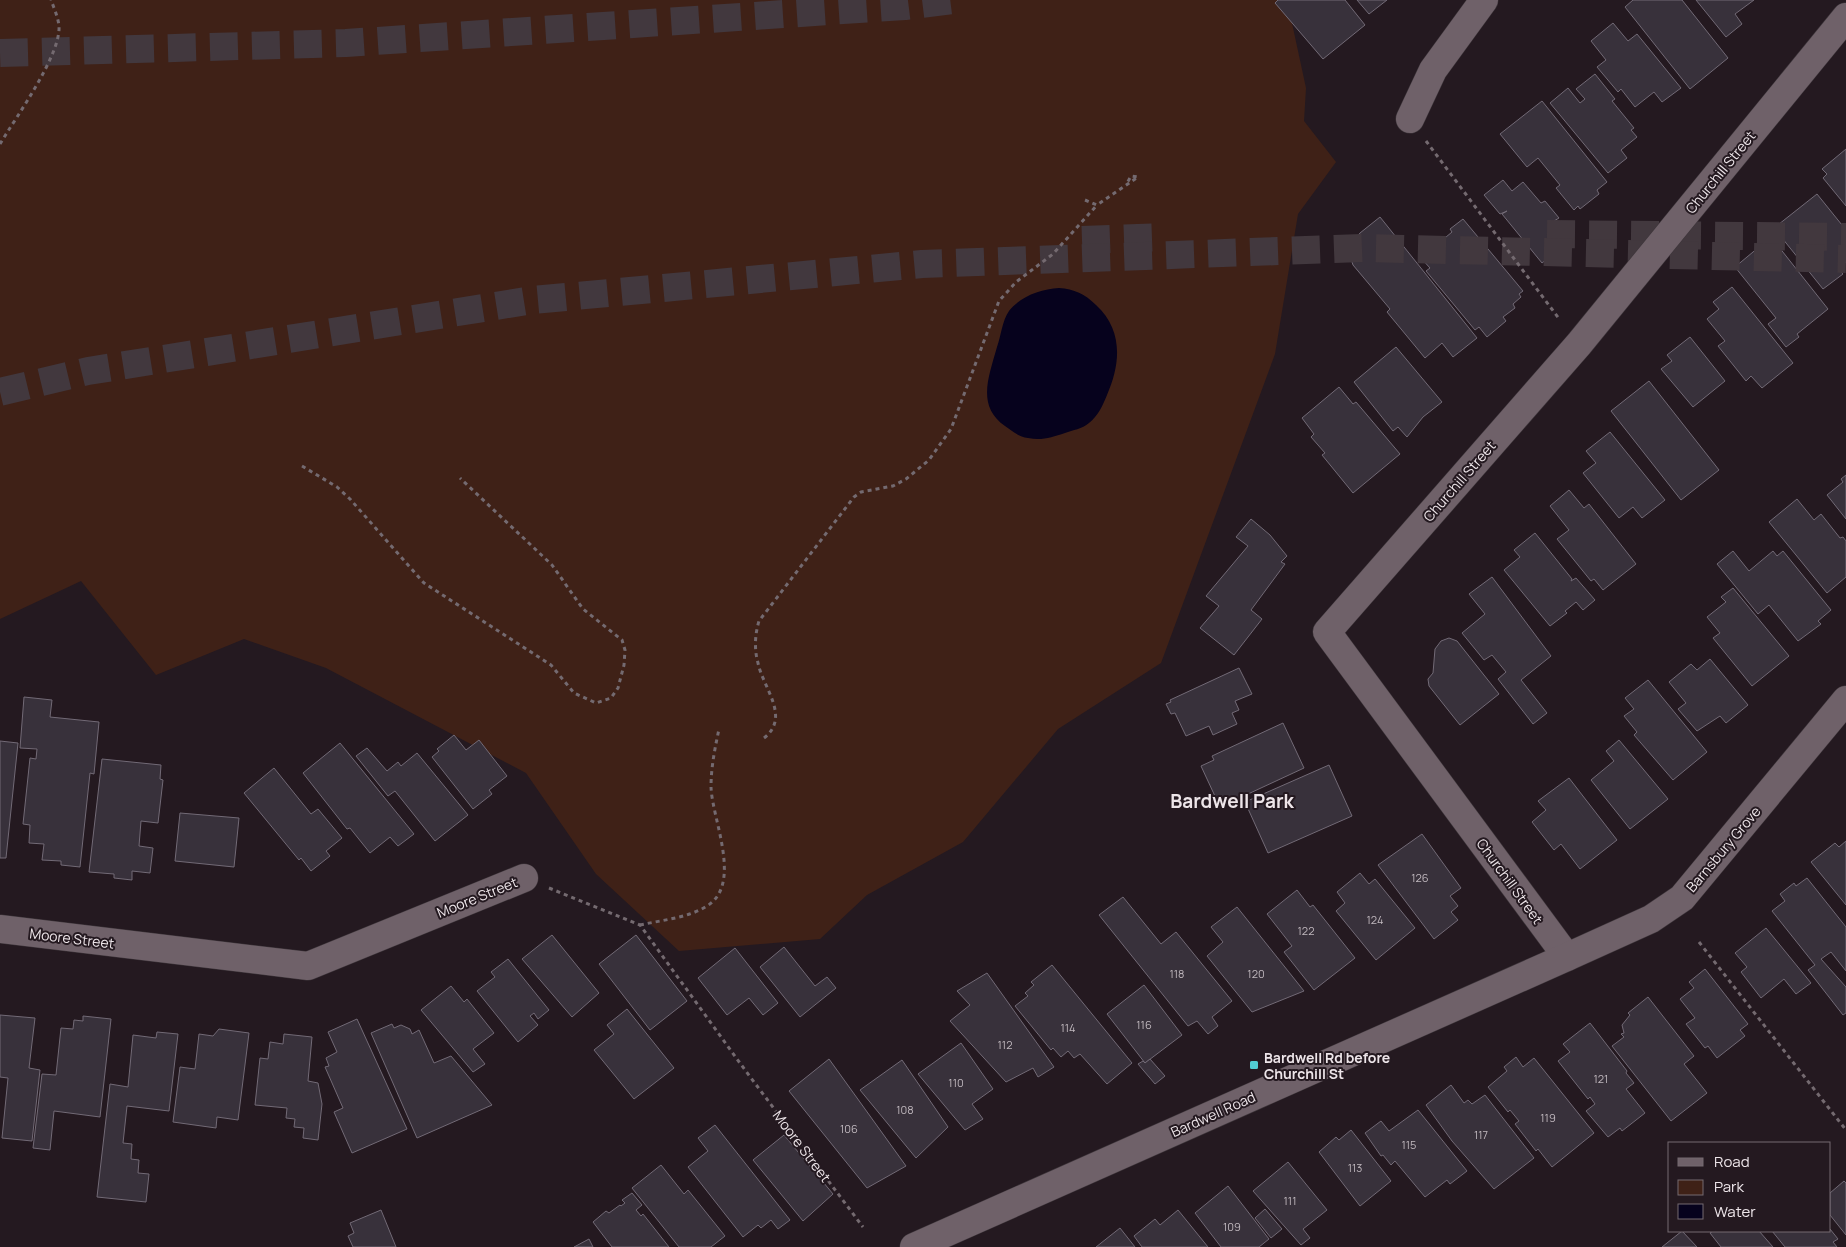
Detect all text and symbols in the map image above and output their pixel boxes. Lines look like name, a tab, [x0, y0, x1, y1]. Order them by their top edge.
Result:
street label: Churchill Street	[1681, 126, 1760, 217]
street label: Churchill Street	[1419, 436, 1500, 525]
district label: Bardwell Park	[1170, 788, 1294, 814]
street label: Barnsbury Grove	[1681, 802, 1765, 896]
street label: Churchill Street	[1473, 834, 1548, 928]
house number: 126	[1411, 870, 1429, 885]
street label: Moore Street	[434, 872, 520, 922]
house number: 124	[1367, 912, 1383, 927]
street label: Moore Street	[28, 923, 116, 953]
house number: 122	[1298, 923, 1314, 938]
house number: 118	[1170, 966, 1184, 981]
house number: 120	[1247, 966, 1265, 981]
house number: 116	[1136, 1017, 1152, 1032]
house number: 114	[1060, 1020, 1076, 1035]
house number: 112	[998, 1037, 1012, 1052]
place label: Bardwell Rd before Churchill St	[1264, 1048, 1390, 1083]
marker: Bardwell Rd before Churchill St	[1248, 1059, 1260, 1071]
house number: 121	[1594, 1071, 1608, 1086]
house number: 110	[948, 1075, 964, 1090]
street label: Bardwell Road	[1168, 1087, 1258, 1141]
house number: 108	[896, 1102, 914, 1117]
street label: Moore Street	[769, 1106, 835, 1186]
house number: 119	[1540, 1110, 1556, 1125]
house number: 106	[840, 1121, 858, 1136]
house number: 117	[1474, 1127, 1488, 1142]
house number: 115	[1402, 1137, 1416, 1152]
legend	[1668, 1142, 1831, 1232]
text: Road	[1714, 1151, 1750, 1172]
house number: 113	[1348, 1160, 1362, 1175]
text: Park	[1714, 1176, 1744, 1197]
house number: 111	[1284, 1193, 1296, 1208]
text: Water	[1714, 1201, 1756, 1222]
house number: 109	[1223, 1219, 1241, 1234]

